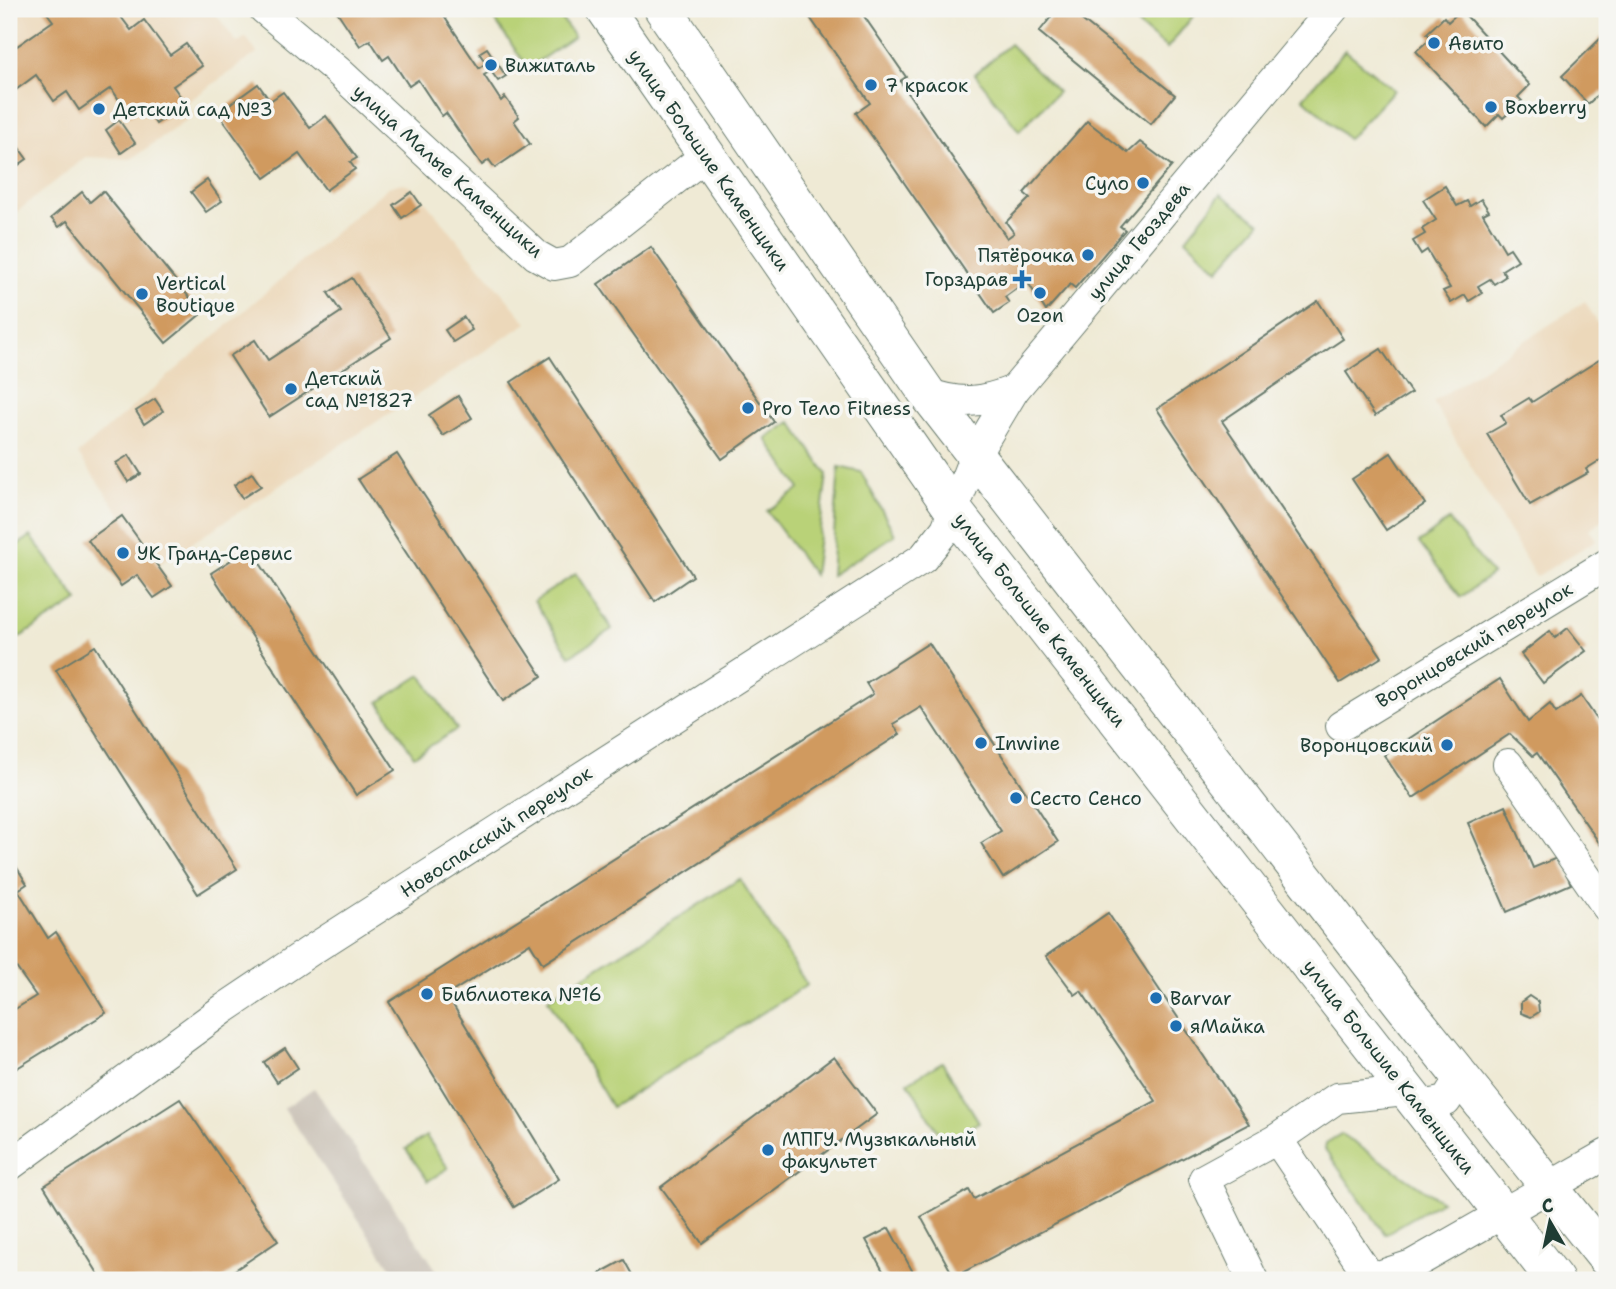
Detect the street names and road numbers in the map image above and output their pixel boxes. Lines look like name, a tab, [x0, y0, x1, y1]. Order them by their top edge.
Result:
street label: улица Большие Каменщики	[623, 44, 795, 276]
street label: улица Малые Каменщики	[348, 79, 548, 263]
street label: улица Гвоздева	[1082, 177, 1196, 305]
street label: улица Большие Каменщики	[948, 508, 1132, 732]
street label: Воронцовский переулок	[1371, 576, 1577, 714]
street label: Новоспасский переулок	[395, 761, 597, 903]
street label: улица Большие Каменщики	[1297, 955, 1481, 1179]

